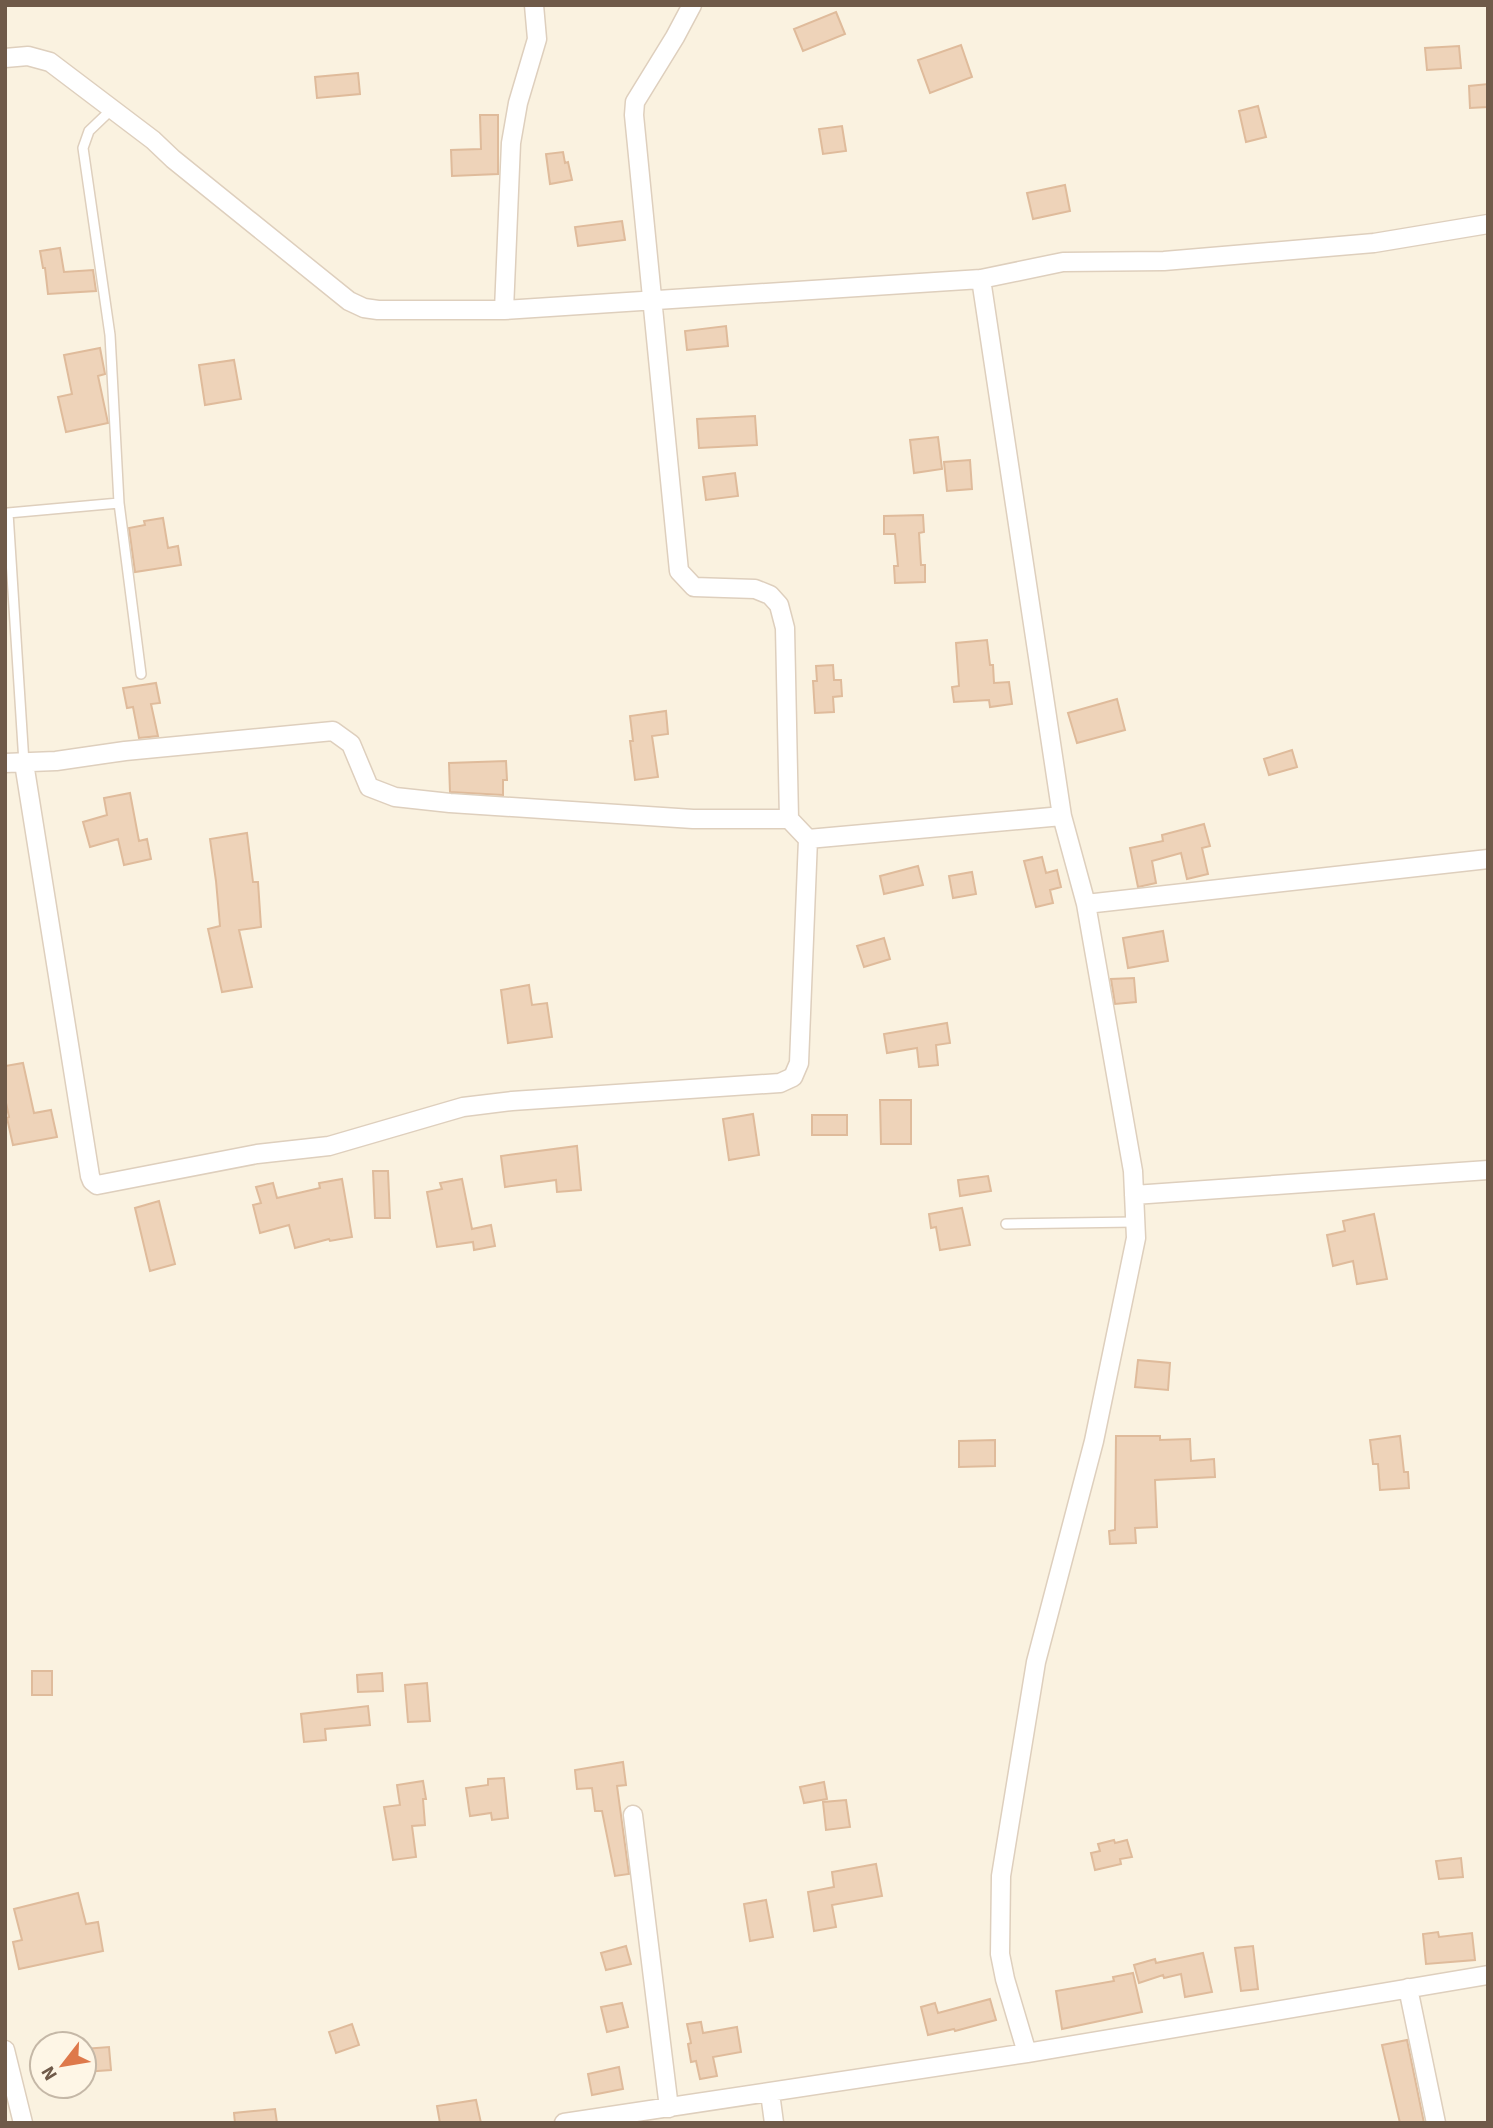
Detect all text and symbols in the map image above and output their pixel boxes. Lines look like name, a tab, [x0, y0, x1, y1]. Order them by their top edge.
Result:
north arrow	[28, 2030, 98, 2100]
text: N	[35, 2061, 65, 2085]

